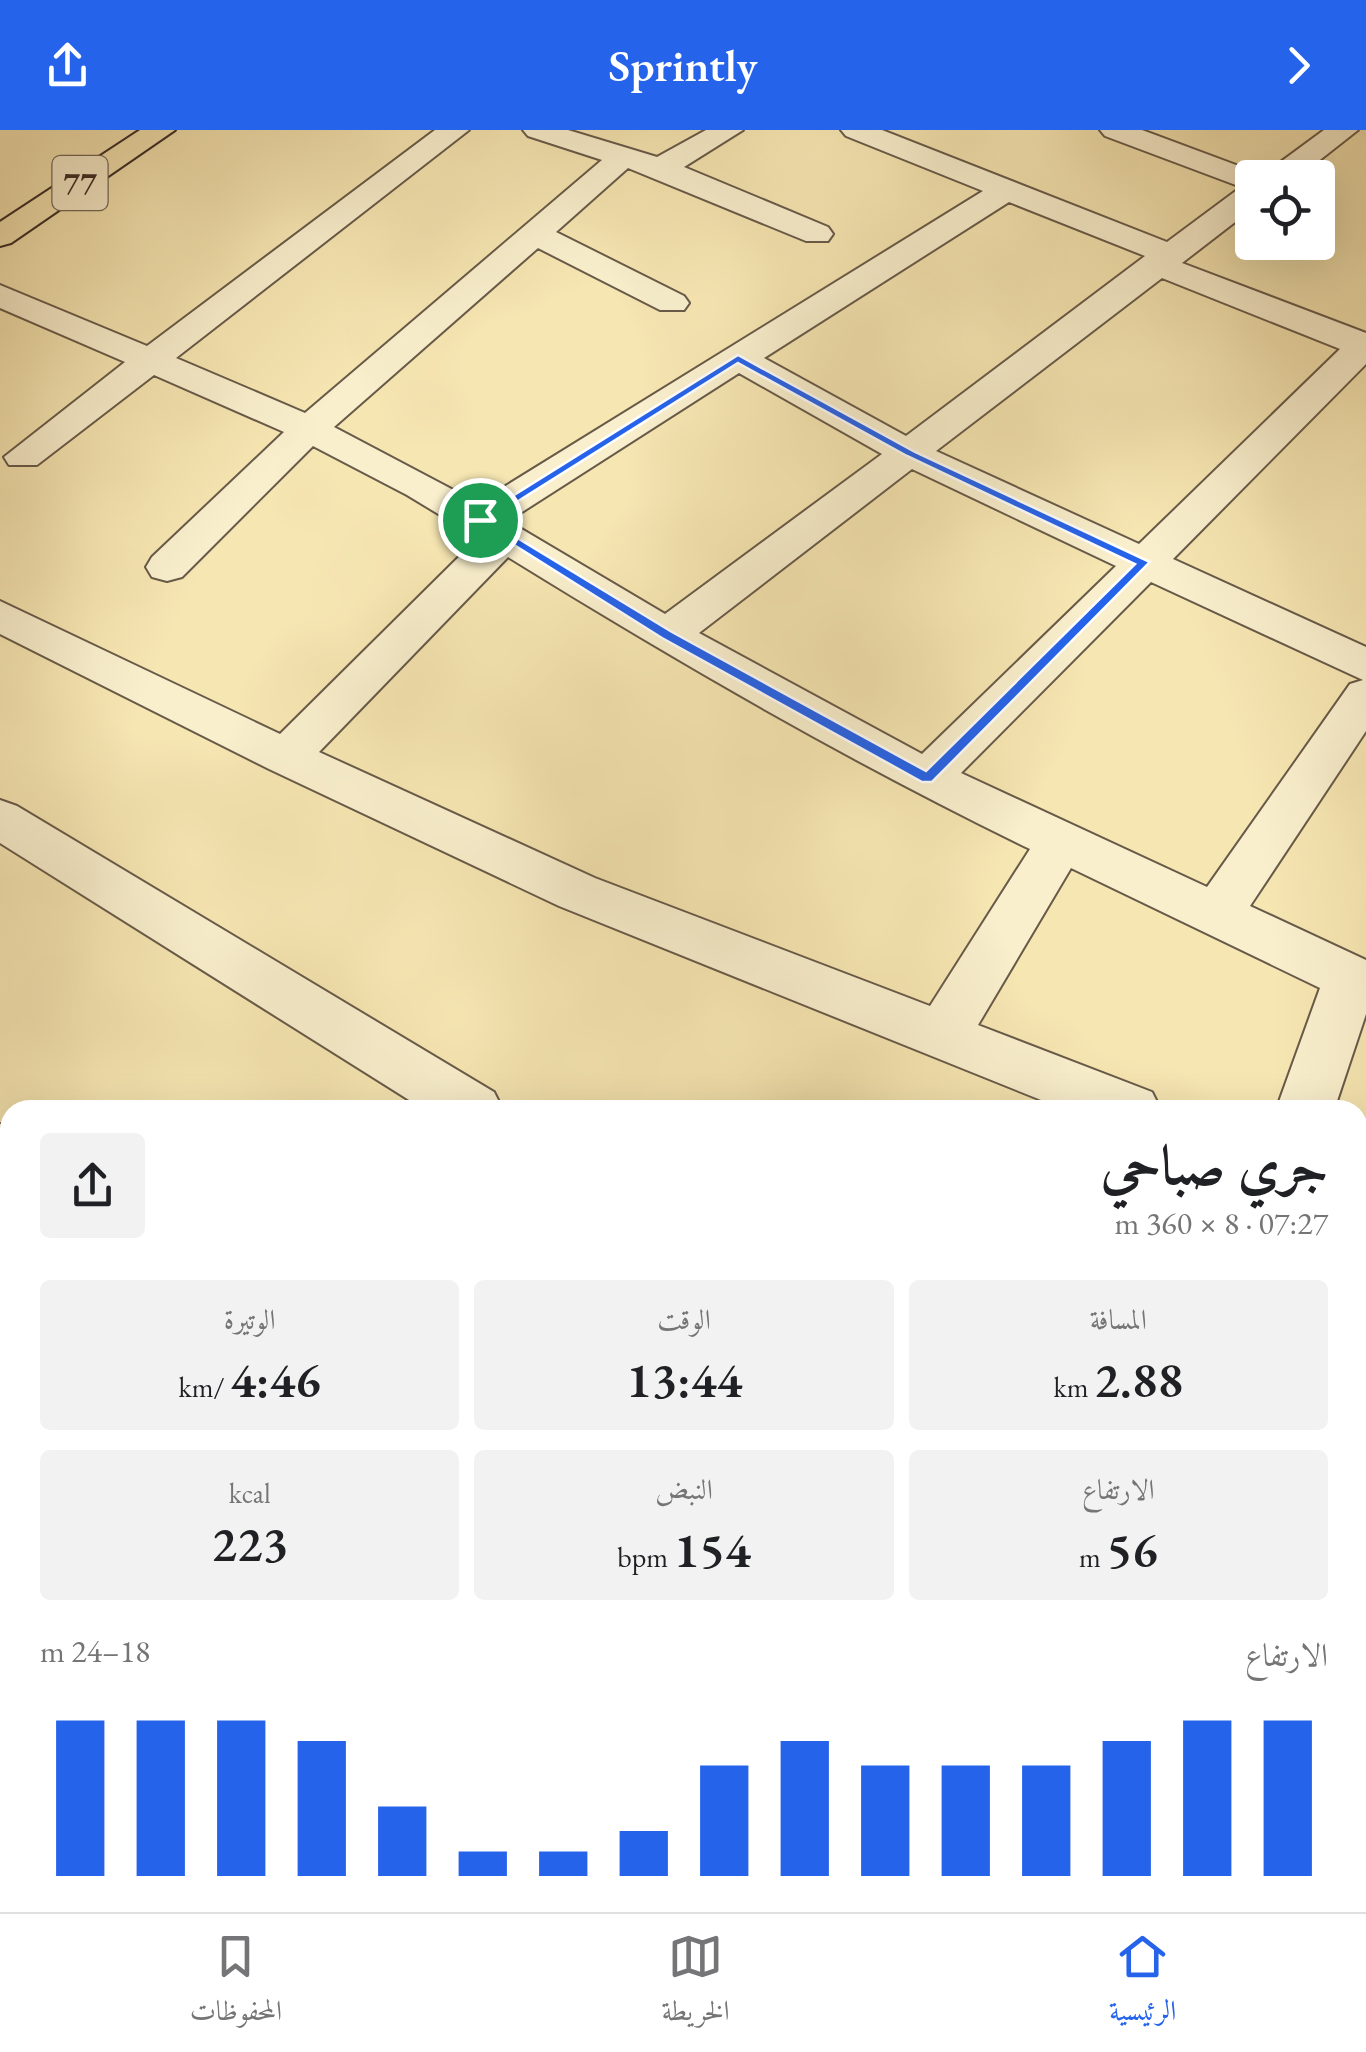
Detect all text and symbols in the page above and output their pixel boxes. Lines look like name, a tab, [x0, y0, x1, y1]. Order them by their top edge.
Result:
text: Sprintly	[608, 36, 758, 94]
icon: share	[40, 38, 95, 93]
icon: forward	[1271, 38, 1326, 93]
road number: 77	[52, 156, 108, 210]
map controls	[1235, 160, 1335, 260]
button: locate	[1235, 160, 1335, 260]
pin	[438, 478, 523, 563]
icon: arrive	[453, 493, 508, 548]
text: جري صباحي	[1101, 1129, 1328, 1200]
button: share	[40, 1133, 145, 1238]
text: 07:27 · 8 × 360 m	[1115, 1202, 1328, 1244]
text: الوتيرة	[224, 1301, 276, 1337]
text: الوقت	[657, 1301, 711, 1337]
text: المسافة	[1090, 1301, 1147, 1337]
text: 4:46	[230, 1347, 321, 1412]
text: 13:44	[626, 1347, 742, 1412]
text: 2.88	[1094, 1347, 1183, 1412]
text: /km	[179, 1369, 230, 1405]
text: km	[1054, 1369, 1094, 1405]
text: النبض	[655, 1471, 713, 1507]
text: الارتفاع	[1082, 1471, 1155, 1507]
text: kcal	[229, 1475, 271, 1511]
text: 223	[211, 1511, 288, 1576]
text: 154	[674, 1517, 751, 1582]
text: 56	[1106, 1517, 1158, 1582]
text: bpm	[617, 1539, 674, 1575]
text: m	[1079, 1539, 1106, 1575]
text: 18–24 m	[40, 1630, 150, 1672]
text: الارتفاع	[1245, 1634, 1328, 1676]
tab: المحفوظات	[190, 1929, 282, 2038]
tab: الخريطة	[661, 1929, 730, 2038]
tab: الرئيسية	[1109, 1929, 1176, 2038]

